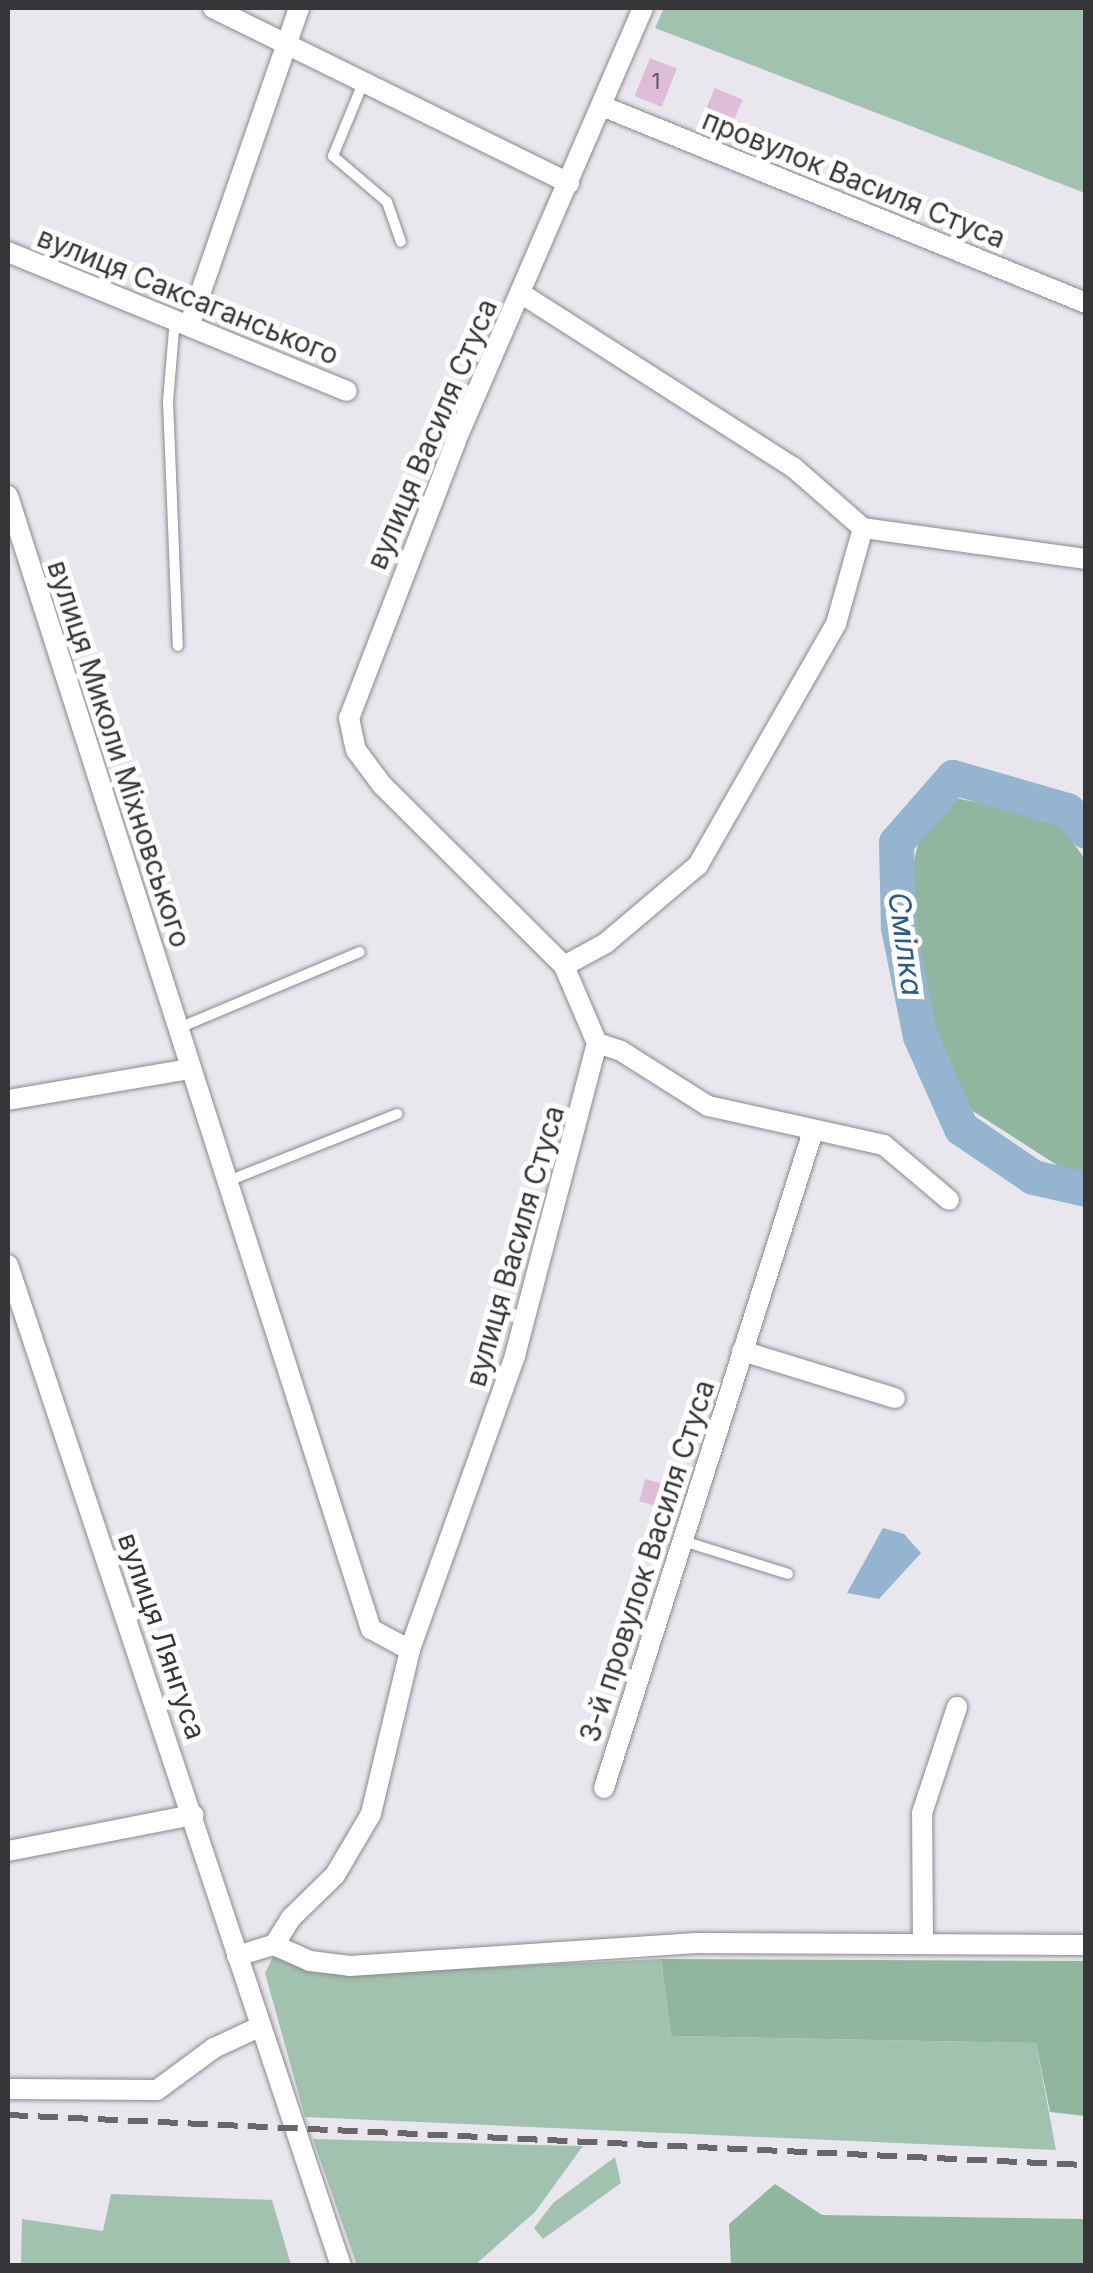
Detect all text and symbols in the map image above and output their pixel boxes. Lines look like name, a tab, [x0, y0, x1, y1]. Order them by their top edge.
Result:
house number: 1	[652, 69, 660, 95]
street label: провулок Василя Стуса	[698, 103, 1010, 255]
street label: вулиця Саксаганського	[33, 220, 343, 372]
street label: вулиця Василя Стуса	[360, 294, 504, 574]
street label: вулиця Миколи Міхновського	[40, 556, 198, 952]
water label: Смілка	[881, 890, 931, 998]
street label: вулиця Василя Стуса	[459, 1102, 571, 1390]
street label: 3-й провулок Василя Стуса	[573, 1376, 721, 1746]
street label: вулиця Лянгуса	[111, 1528, 213, 1744]

